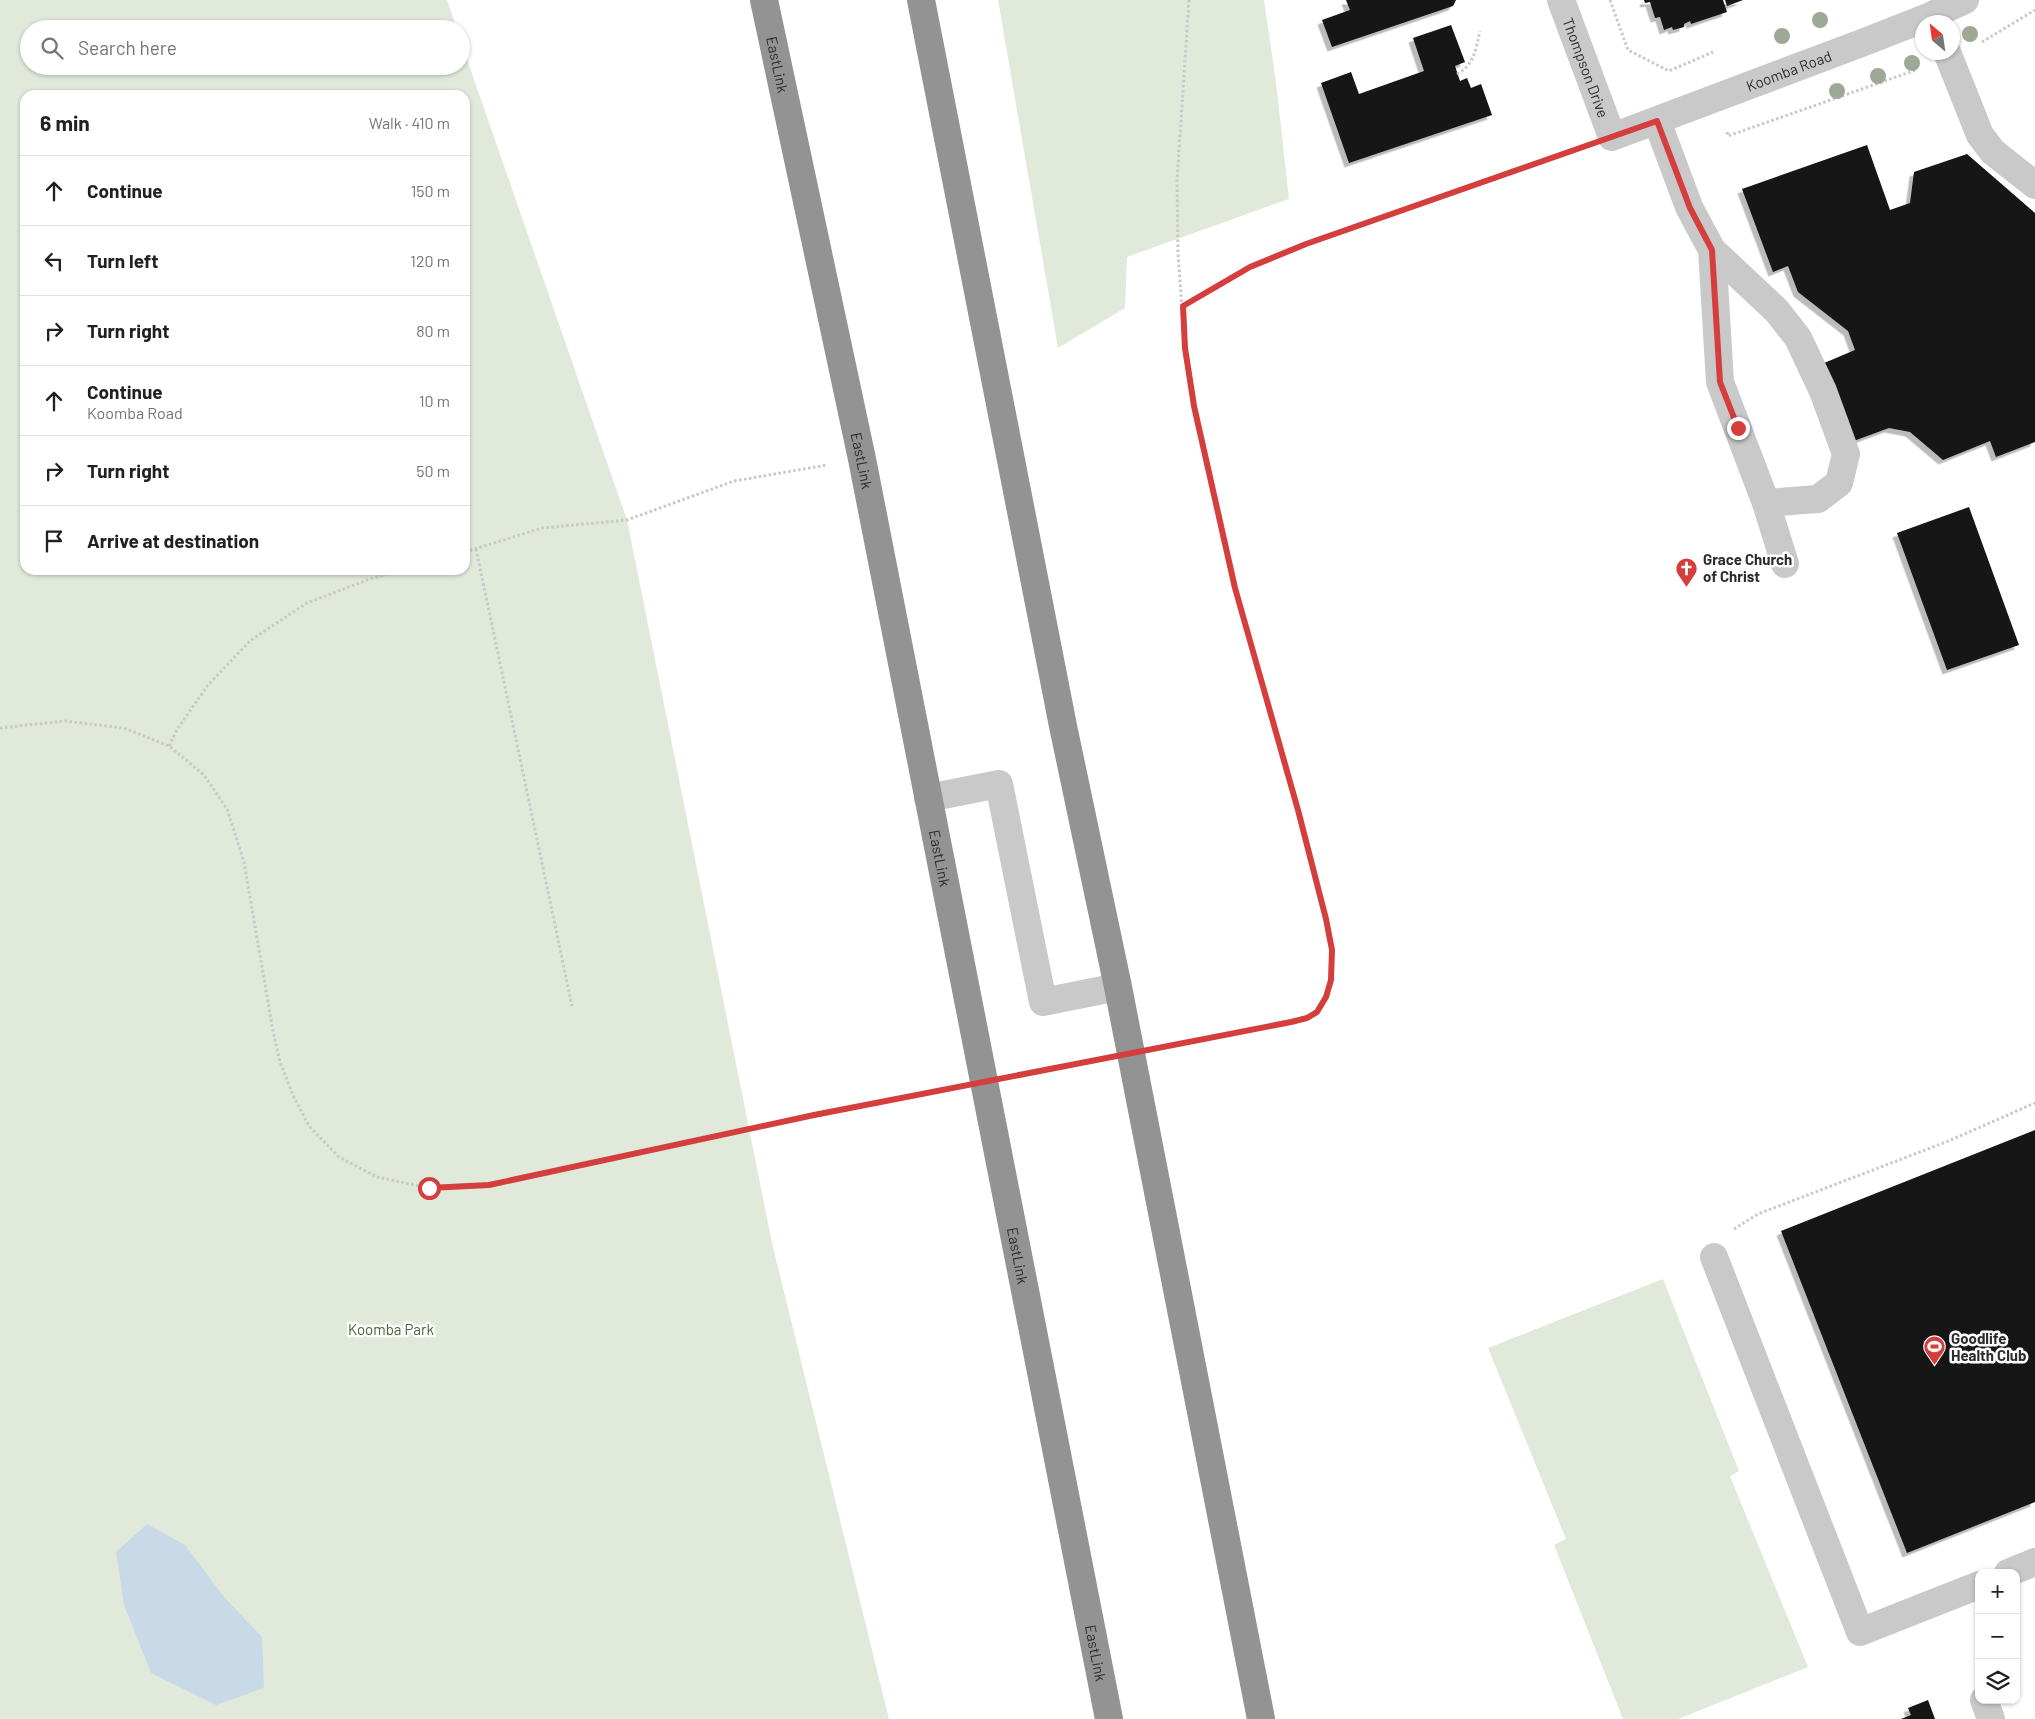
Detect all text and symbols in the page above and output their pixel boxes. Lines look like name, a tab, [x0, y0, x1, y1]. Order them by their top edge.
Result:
street label: Thompson Drive	[1559, 15, 1613, 120]
north arrow	[1915, 15, 1960, 60]
search box	[20, 20, 470, 75]
icon: search	[38, 34, 66, 62]
street label: EastLink	[763, 35, 793, 95]
text: Search here	[78, 36, 177, 59]
street label: Koomba Road	[1744, 46, 1834, 95]
text: 6 min	[40, 110, 90, 135]
text: Walk · 410 m	[369, 113, 450, 132]
icon: ahead	[40, 177, 68, 205]
text: Continue	[87, 179, 163, 202]
text: 150 m	[411, 181, 450, 200]
icon: left	[40, 247, 68, 275]
text: Turn left	[87, 249, 158, 272]
text: 120 m	[410, 251, 450, 270]
icon: right	[40, 317, 68, 345]
text: Turn right	[87, 319, 169, 342]
text: 80 m	[416, 321, 450, 340]
text: Continue	[87, 380, 163, 403]
icon: ahead	[40, 387, 68, 415]
text: 10 m	[419, 391, 450, 410]
text: Koomba Road	[87, 403, 183, 422]
route end	[1727, 417, 1750, 440]
street label: EastLink	[848, 431, 877, 491]
icon: right	[40, 457, 68, 485]
text: Turn right	[87, 459, 169, 482]
text: 50 m	[416, 461, 450, 480]
icon: arrive	[40, 527, 68, 555]
text: Arrive at destination	[87, 529, 259, 552]
place label: Grace Church of Christ	[1703, 550, 1792, 585]
church icon: Grace Church of Christ	[1675, 556, 1699, 587]
street label: EastLink	[926, 828, 955, 888]
route start	[418, 1177, 441, 1200]
street label: EastLink	[1004, 1226, 1033, 1286]
park label: Koomba Park	[348, 1320, 434, 1338]
place label: Goodlife Health Club	[1951, 1329, 2026, 1364]
sports icon: Goodlife Health Club	[1923, 1335, 1947, 1366]
map controls	[1975, 1569, 2020, 1704]
button: +	[1975, 1569, 2020, 1614]
button: −	[1975, 1614, 2020, 1659]
street label: EastLink	[1082, 1623, 1110, 1683]
button: layers	[1975, 1659, 2020, 1704]

